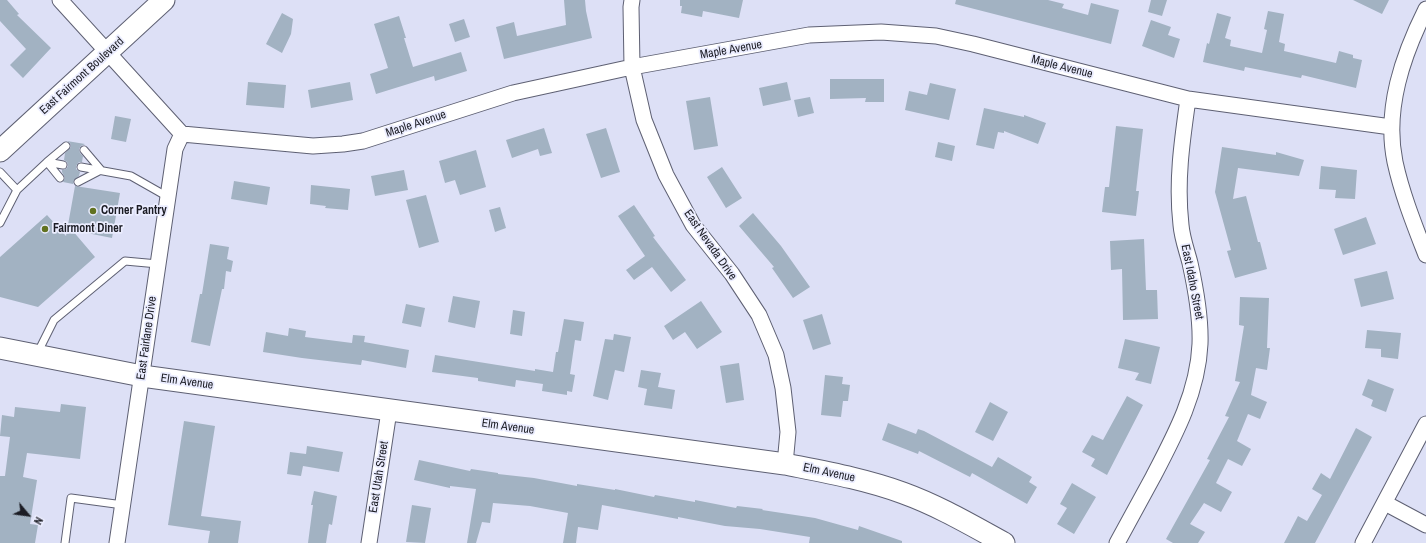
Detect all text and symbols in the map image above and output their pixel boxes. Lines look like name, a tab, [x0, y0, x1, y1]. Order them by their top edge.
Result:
street label: East Fairmont Boulevard	[37, 34, 127, 118]
street label: Maple Avenue	[699, 37, 763, 63]
street label: Maple Avenue	[1030, 52, 1094, 82]
street label: Maple Avenue	[384, 107, 448, 141]
place label: Corner Pantry	[101, 204, 167, 218]
marker: Corner Pantry	[88, 206, 98, 216]
street label: East Nevada Drive	[680, 207, 740, 283]
place label: Fairmont Diner	[53, 222, 123, 236]
marker: Fairmont Diner	[40, 224, 50, 234]
street label: East Idaho Street	[1178, 243, 1206, 321]
street label: East Fairlane Drive	[134, 295, 160, 381]
street label: Elm Avenue	[160, 371, 214, 393]
street label: Elm Avenue	[481, 416, 535, 438]
street label: East Utah Street	[366, 440, 392, 514]
street label: Elm Avenue	[802, 460, 856, 486]
north arrow	[8, 495, 48, 535]
text: N	[31, 515, 46, 527]

